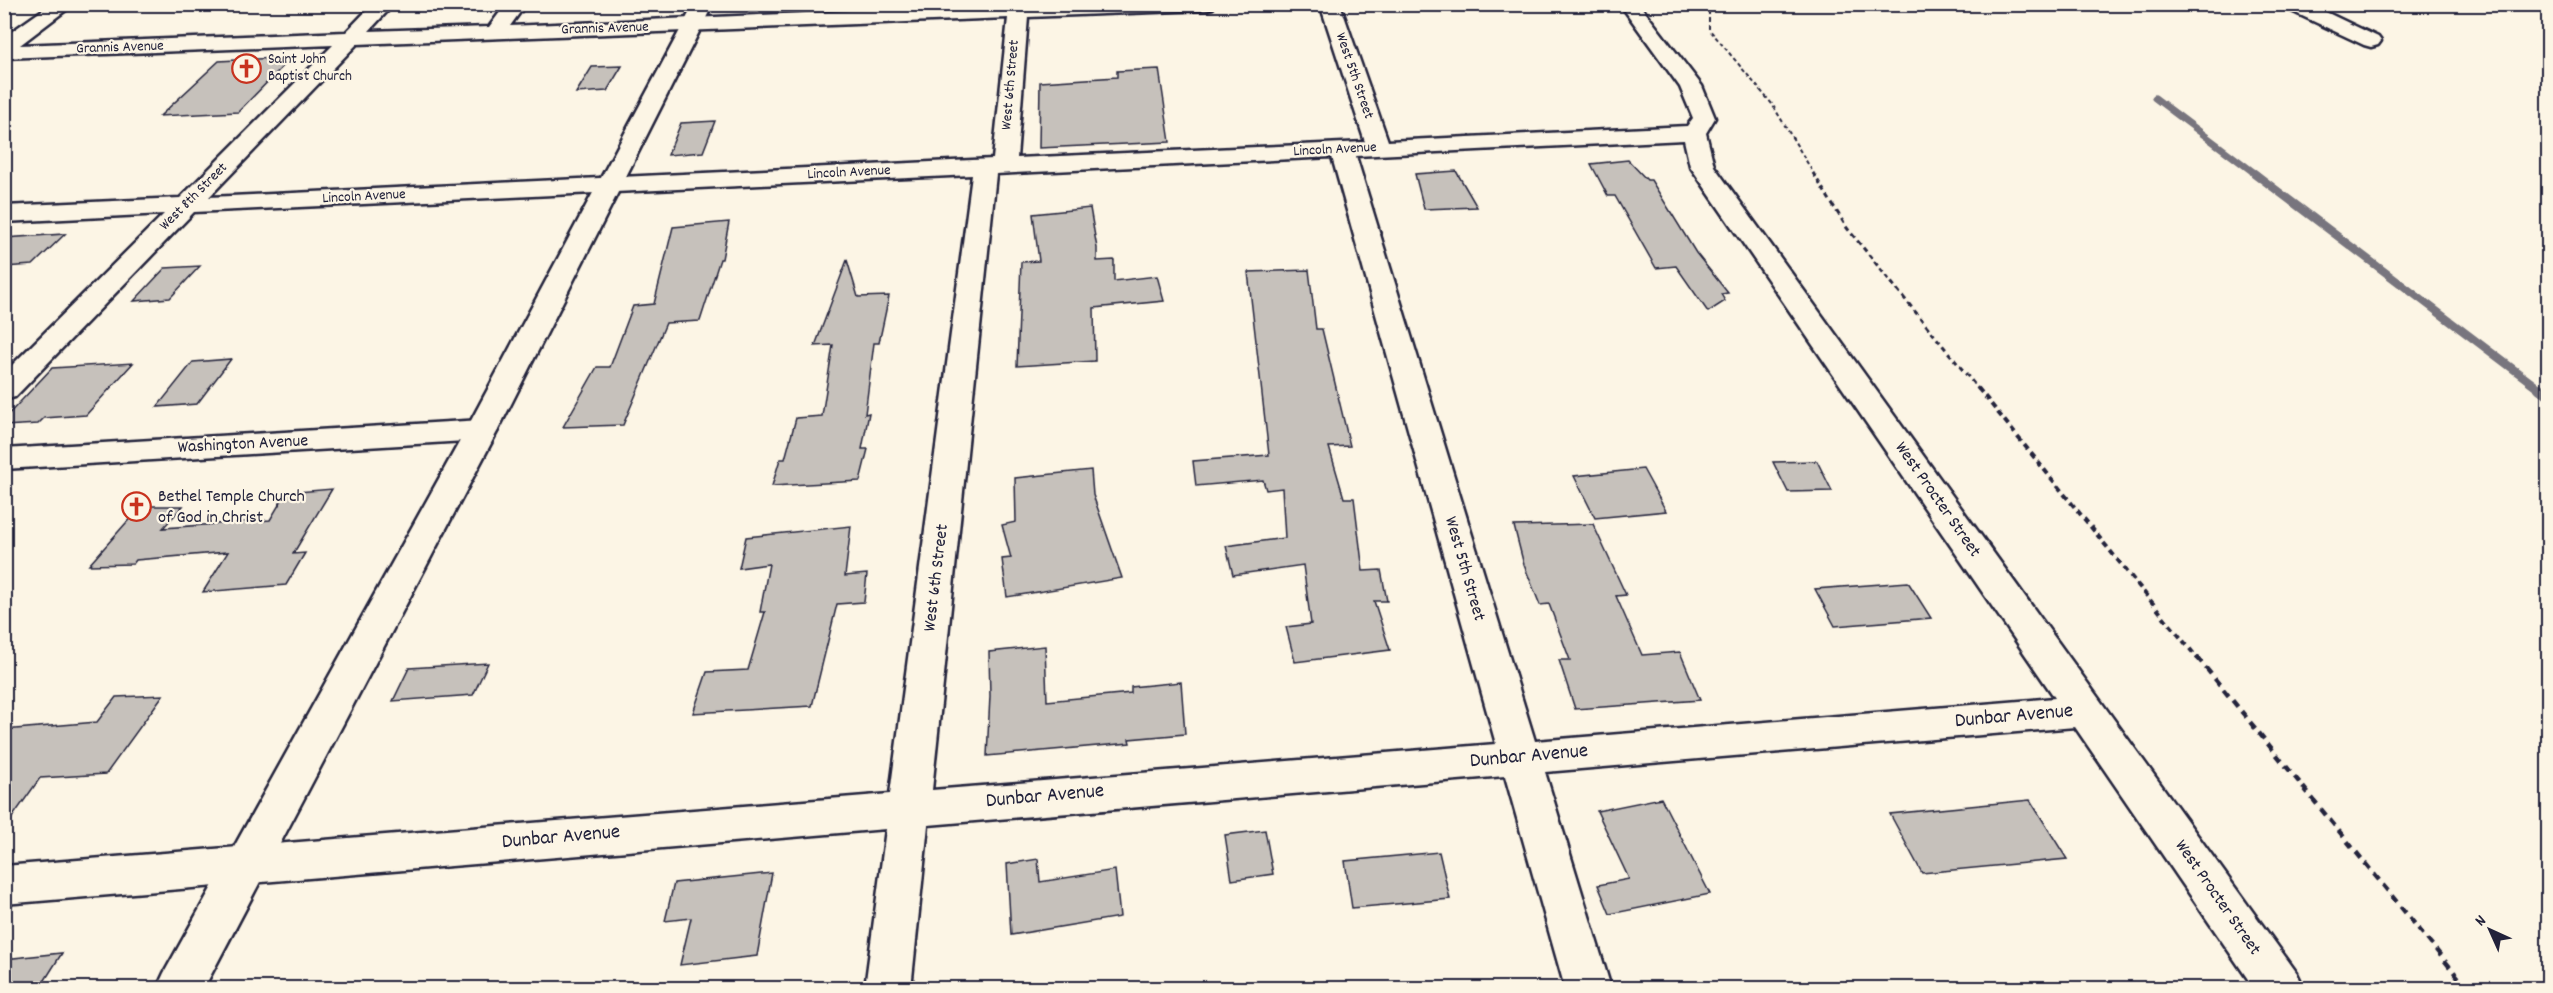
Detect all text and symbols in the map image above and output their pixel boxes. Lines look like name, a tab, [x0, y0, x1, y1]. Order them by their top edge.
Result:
street label: Grannis Avenue	[561, 16, 650, 42]
street label: West 5th Street	[1329, 30, 1379, 122]
street label: Grannis Avenue	[76, 35, 165, 61]
street label: West 6th Street	[996, 39, 1026, 131]
place label: Saint John Baptist Church	[268, 49, 352, 88]
church icon: Saint John Baptist Church	[231, 53, 263, 85]
street label: Lincoln Avenue	[1293, 137, 1378, 163]
street label: West 8th Street	[155, 158, 233, 236]
street label: Lincoln Avenue	[807, 160, 892, 186]
street label: Lincoln Avenue	[322, 184, 407, 210]
street label: Washington Avenue	[177, 429, 309, 461]
street label: West Procter Street	[1888, 437, 1986, 563]
place label: Bethel Temple Church of God in Christ	[158, 485, 305, 531]
church icon: Bethel Temple Church of God in Christ	[121, 491, 153, 523]
street label: West 5th Street	[1437, 514, 1491, 625]
street label: West 6th Street	[918, 522, 956, 633]
street label: Dunbar Avenue	[1954, 697, 2074, 737]
street label: Dunbar Avenue	[1469, 737, 1589, 777]
street label: Dunbar Avenue	[985, 777, 1105, 817]
street label: Dunbar Avenue	[501, 818, 621, 858]
street label: West Procter Street	[2168, 835, 2266, 961]
north arrow	[2460, 900, 2520, 960]
text: N	[2470, 910, 2492, 932]

